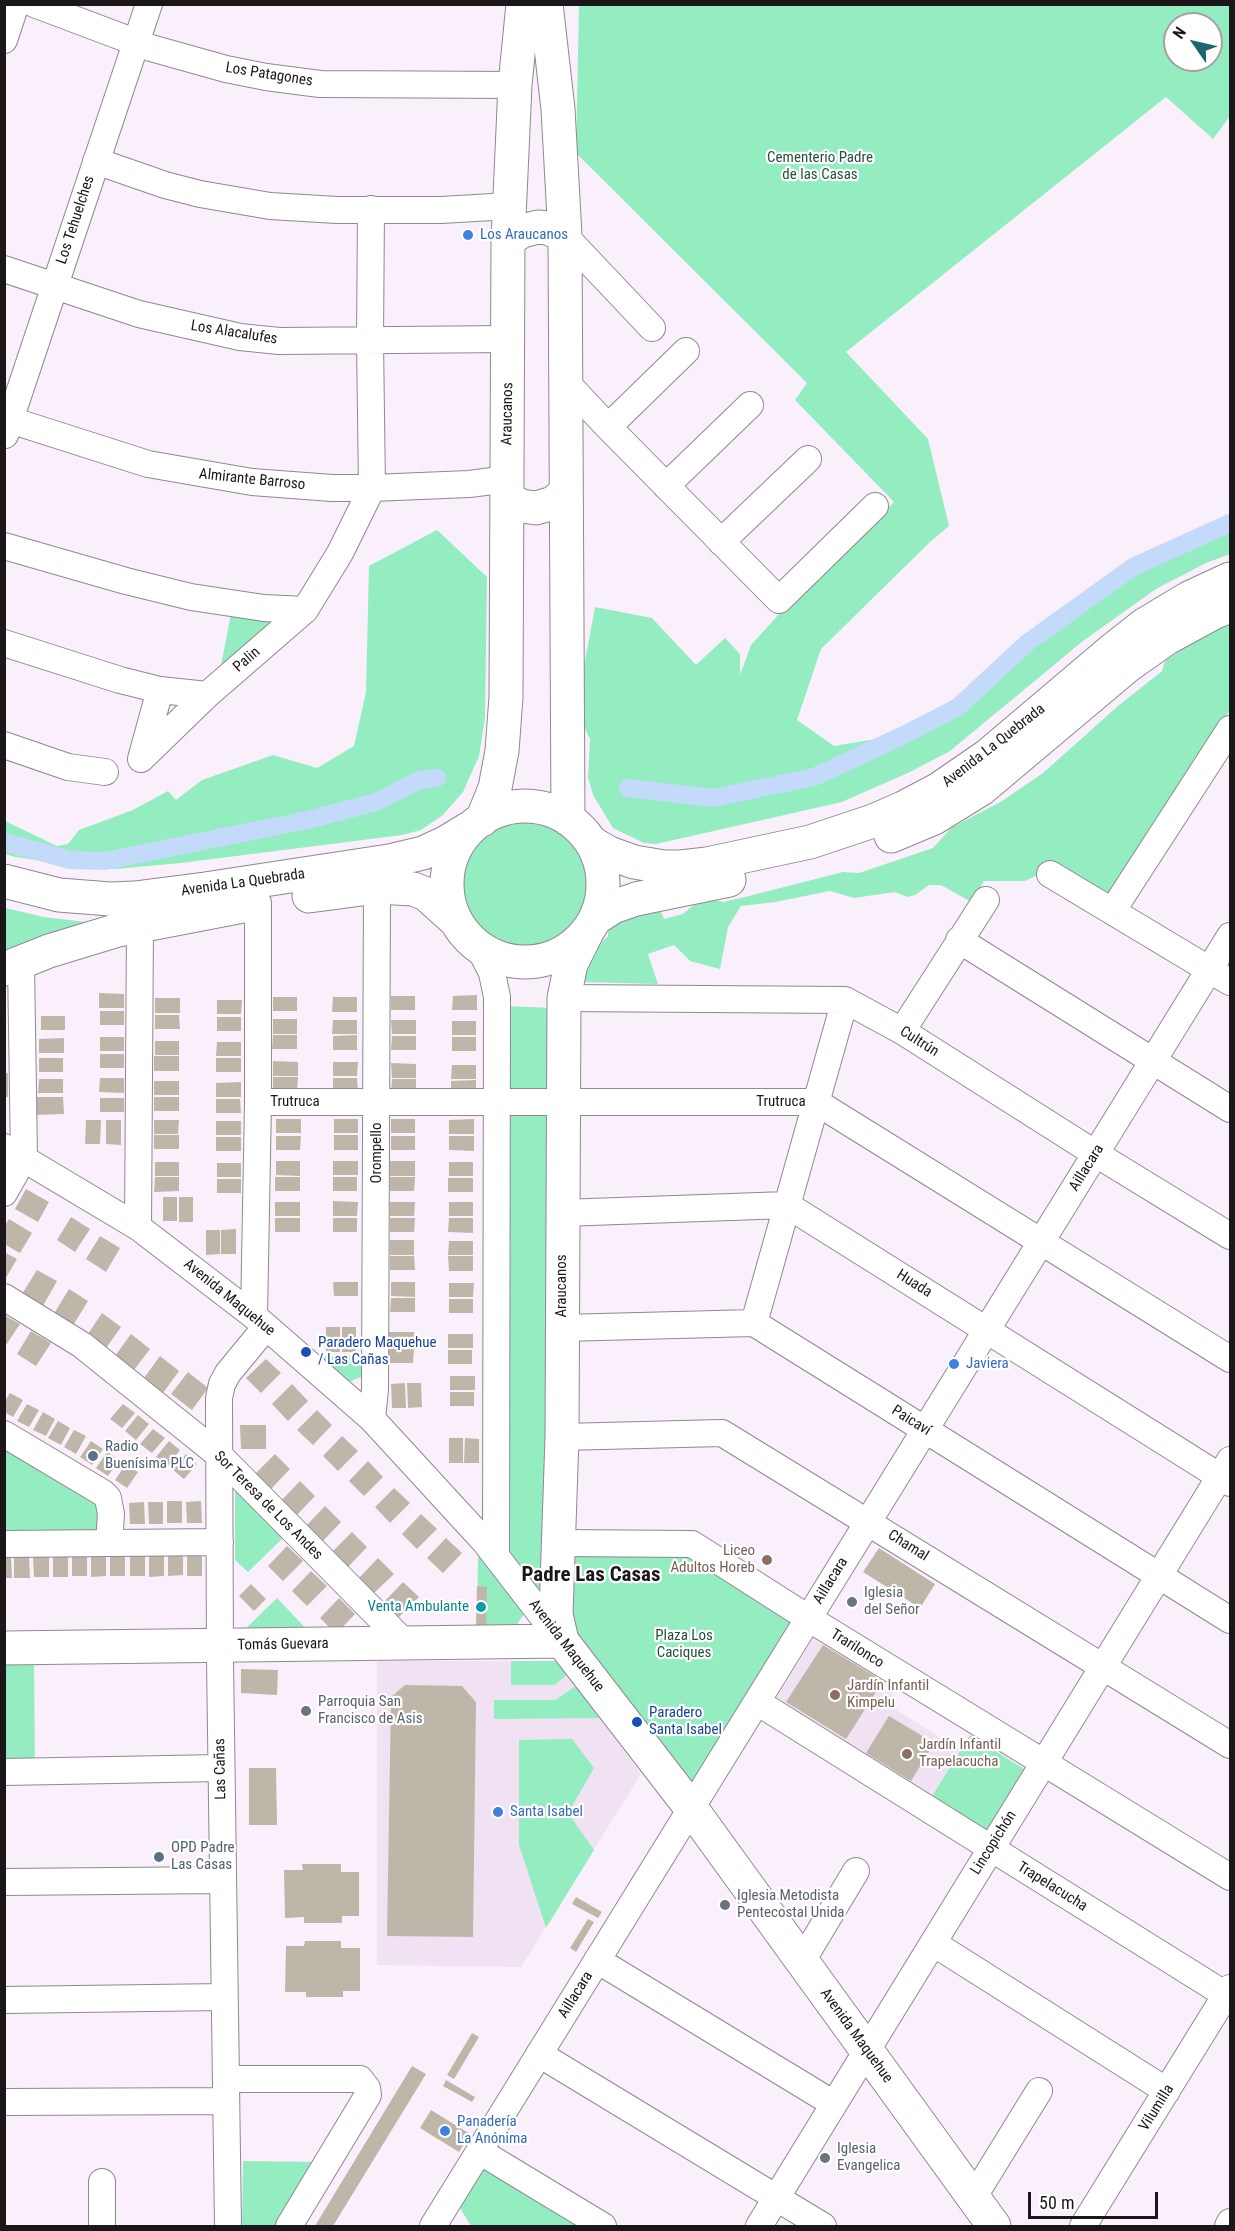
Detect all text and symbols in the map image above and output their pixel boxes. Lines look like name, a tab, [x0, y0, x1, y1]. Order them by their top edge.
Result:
north arrow	[1163, 12, 1223, 72]
text: N	[1169, 23, 1190, 42]
street label: Los Patagones	[224, 59, 314, 91]
park label: Cementerio Padre de las Casas	[767, 149, 873, 184]
street label: Los Tehuelches	[53, 173, 99, 267]
place label: Los Araucanos	[480, 226, 568, 244]
marker: Los Araucanos	[461, 228, 475, 242]
street label: Los Alacalufes	[189, 317, 279, 349]
street label: Araucanos	[498, 382, 518, 446]
street label: Almirante Barroso	[198, 465, 306, 495]
street label: Palin	[230, 644, 264, 676]
street label: Avenida La Quebrada	[939, 700, 1049, 792]
street label: Avenida La Quebrada	[180, 865, 306, 901]
street label: Cultrún	[896, 1023, 942, 1061]
street label: Trutruca	[270, 1093, 320, 1111]
street label: Trutruca	[756, 1093, 806, 1111]
street label: Orompello	[368, 1122, 386, 1184]
street label: Aillacara	[1066, 1141, 1108, 1195]
street label: Araucanos	[553, 1254, 571, 1318]
street label: Avenida Maquehue	[180, 1256, 278, 1340]
street label: Huada	[893, 1266, 935, 1302]
place label: Paradero Maquehue / Las Cañas	[318, 1334, 437, 1369]
marker: Paradero Maquehue / Las Cañas	[299, 1345, 313, 1359]
place label: Javiera	[966, 1355, 1009, 1373]
marker: Javiera	[947, 1357, 961, 1371]
street label: Paicaví	[888, 1402, 934, 1440]
place label: Radio Buenísima PLC	[105, 1438, 194, 1473]
street label: Sor Teresa de Los Andes	[210, 1448, 326, 1564]
marker: Radio Buenísima PLC	[86, 1449, 100, 1463]
street label: Chamal	[884, 1526, 932, 1566]
place label: Liceo Adultos Horeb	[670, 1542, 755, 1577]
marker: Liceo Adultos Horeb	[760, 1553, 774, 1567]
street label: Aillacara	[810, 1554, 852, 1608]
district label: Padre Las Casas	[522, 1563, 660, 1589]
place label: Iglesia del Señor	[864, 1584, 920, 1619]
marker: Iglesia del Señor	[845, 1595, 859, 1609]
street label: Avenida Maquehue	[524, 1596, 608, 1696]
place label: Venta Ambulante	[368, 1598, 469, 1616]
marker: Venta Ambulante	[474, 1600, 488, 1614]
street label: Trarilonco	[827, 1626, 887, 1672]
park label: Plaza Los Caciques	[655, 1627, 713, 1662]
street label: Tomás Guevara	[237, 1635, 329, 1655]
place label: Jardín Infantil Kimpelu	[847, 1677, 929, 1712]
marker: Jardín Infantil Kimpelu	[828, 1688, 842, 1702]
place label: Parroquia San Francisco de Asis	[318, 1693, 423, 1728]
marker: Parroquia San Francisco de Asis	[299, 1704, 313, 1718]
place label: Paradero Santa Isabel	[649, 1704, 722, 1739]
marker: Paradero Santa Isabel	[630, 1715, 644, 1729]
place label: Jardín Infantil Trapelacucha	[919, 1736, 1001, 1771]
street label: Las Cañas	[211, 1738, 231, 1800]
marker: Jardín Infantil Trapelacucha	[900, 1747, 914, 1761]
place label: Santa Isabel	[510, 1803, 583, 1821]
marker: Santa Isabel	[491, 1805, 505, 1819]
street label: Lincopichón	[967, 1808, 1021, 1878]
place label: OPD Padre Las Casas	[171, 1839, 235, 1874]
marker: OPD Padre Las Casas	[152, 1850, 166, 1864]
street label: Trapelacucha	[1014, 1858, 1090, 1916]
place label: Iglesia Metodista Pentecostal Unida	[737, 1887, 845, 1922]
marker: Iglesia Metodista Pentecostal Unida	[718, 1898, 732, 1912]
street label: Aillacara	[555, 1968, 597, 2022]
street label: Avenida Maquehue	[816, 1985, 896, 2087]
street label: Vilumilla	[1136, 2081, 1178, 2135]
place label: Panadería La Anónima	[457, 2113, 527, 2148]
marker: Panadería La Anónima	[438, 2124, 452, 2138]
place label: Iglesia Evangelica	[837, 2140, 900, 2175]
marker: Iglesia Evangelica	[818, 2151, 832, 2165]
scale bar	[1031, 2180, 1162, 2218]
text: 50 m	[1039, 2192, 1074, 2213]

